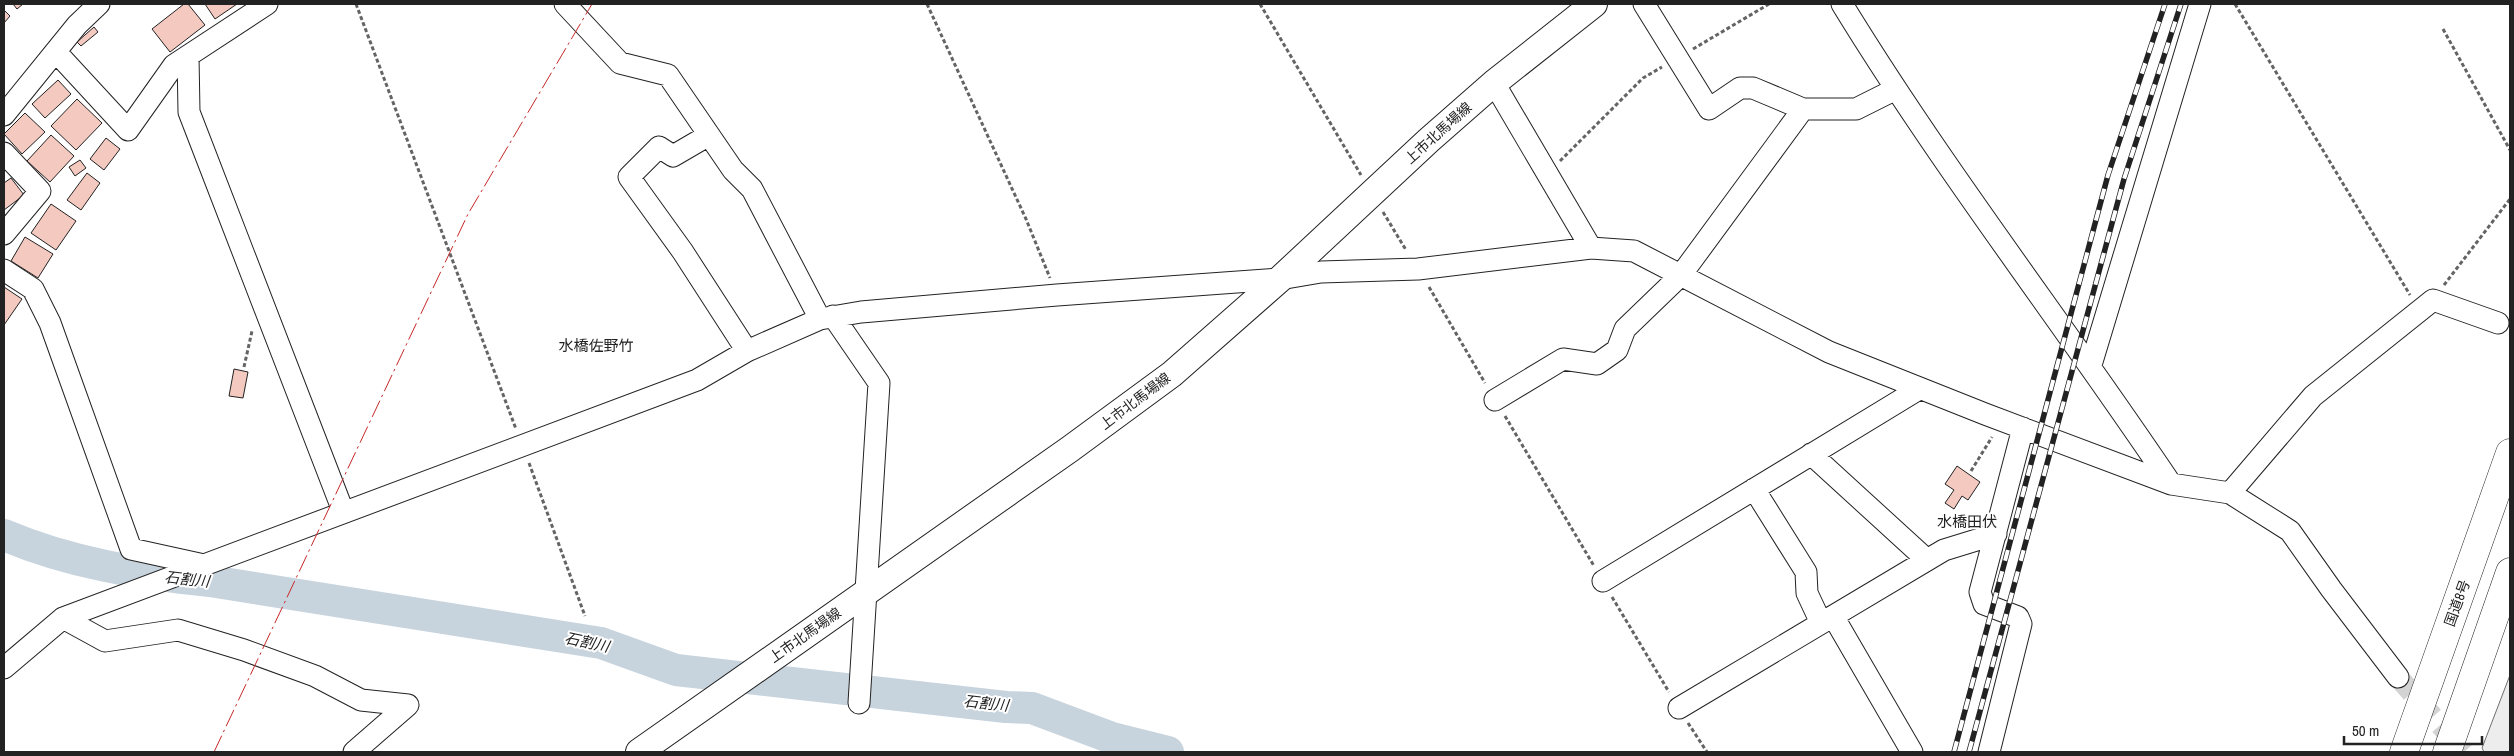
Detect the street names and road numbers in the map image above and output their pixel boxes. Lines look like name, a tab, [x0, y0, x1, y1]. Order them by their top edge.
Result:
street label: 上市北馬場線	[1401, 98, 1475, 168]
street label: 上市北馬場線	[1096, 369, 1174, 433]
street label: 国道8号	[2440, 577, 2474, 629]
street label: 上市北馬場線	[765, 604, 845, 666]

